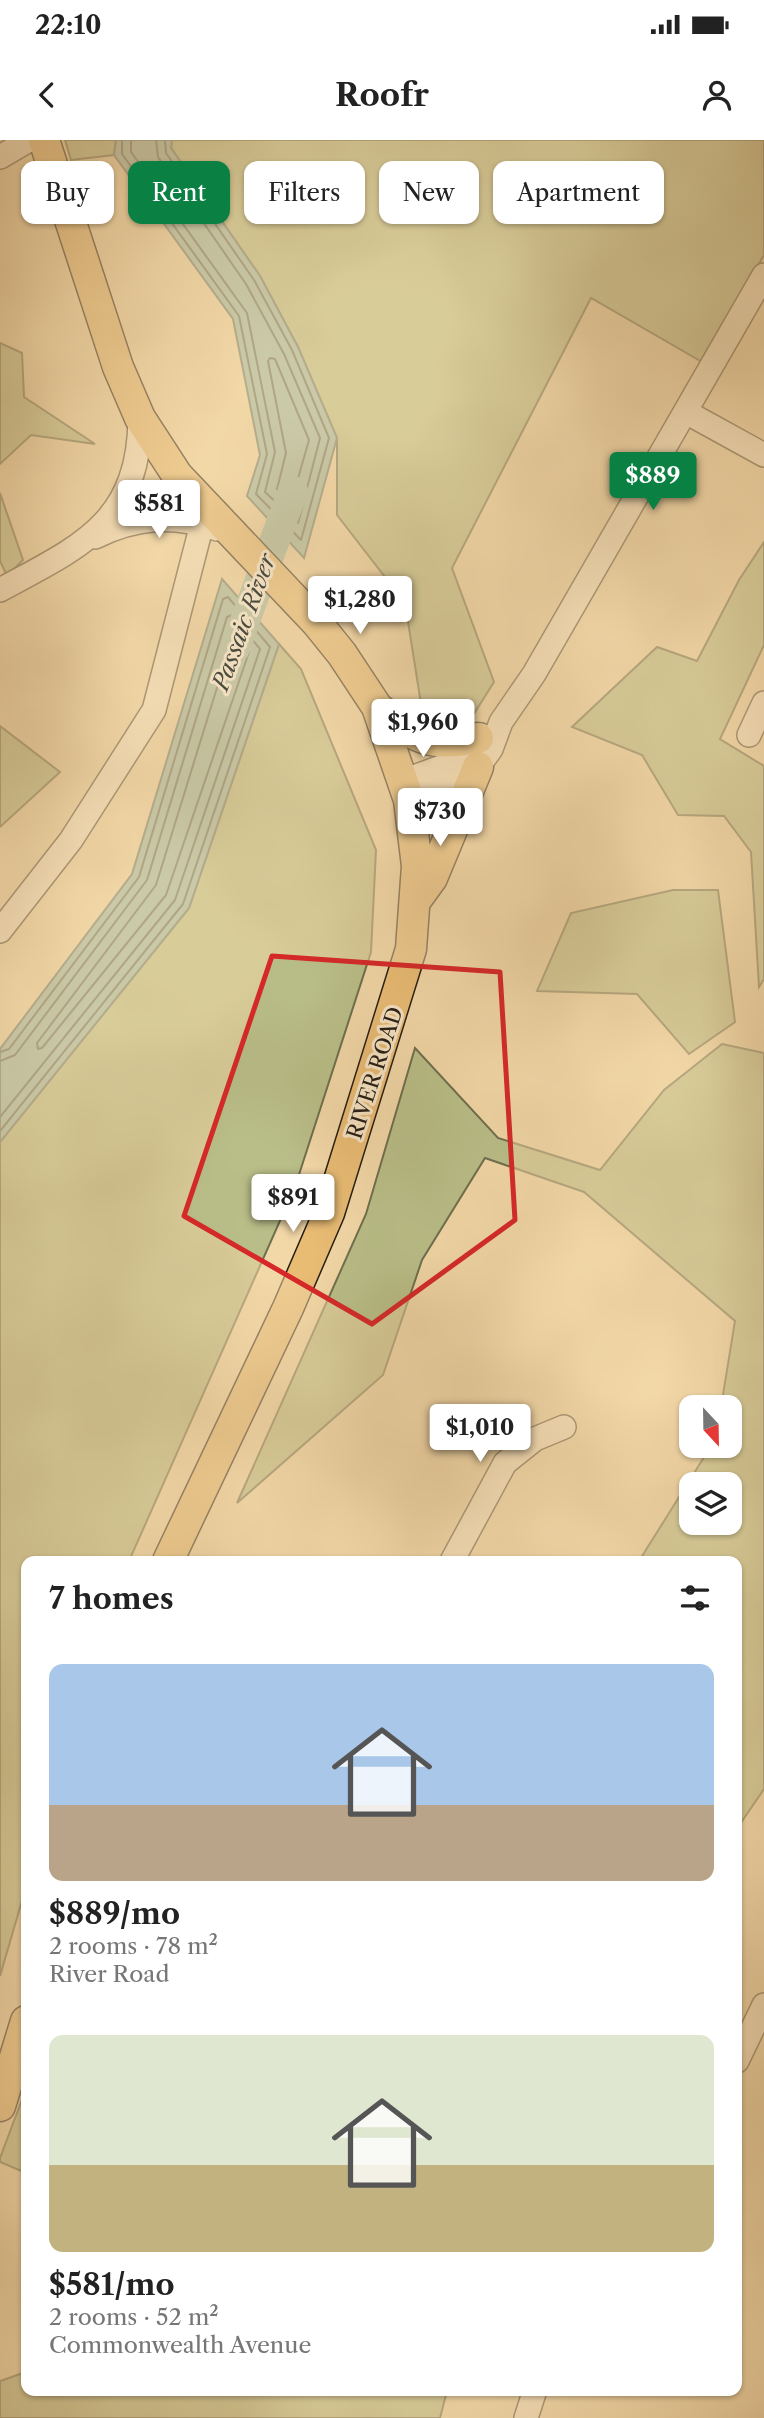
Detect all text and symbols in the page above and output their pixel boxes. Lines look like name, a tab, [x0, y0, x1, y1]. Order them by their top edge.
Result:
text: 22:10	[35, 9, 101, 41]
text: Roofr	[335, 75, 429, 114]
icon: back	[28, 76, 66, 114]
icon: person	[698, 76, 736, 114]
chip: Buy	[21, 161, 114, 224]
chip: Rent	[128, 161, 230, 224]
chip: Filters	[244, 161, 365, 224]
chip: New	[379, 161, 479, 224]
chip: Apartment	[493, 161, 664, 224]
pin: $889	[612, 452, 694, 512]
text: $889	[626, 461, 680, 489]
pin: $581	[118, 480, 200, 540]
text: $581	[134, 489, 184, 517]
water label: Passaic River	[206, 549, 282, 696]
pin: $1,280	[303, 576, 417, 636]
text: $1,280	[324, 585, 396, 613]
pin: $1,960	[366, 700, 480, 759]
text: $1,960	[387, 708, 459, 736]
pin: $730	[399, 788, 481, 848]
text: $730	[414, 797, 466, 825]
street label: RIVER ROAD	[341, 1004, 408, 1142]
pin: $891	[252, 1174, 334, 1234]
text: $891	[267, 1183, 319, 1211]
north arrow	[679, 1395, 742, 1458]
map controls	[679, 1395, 742, 1535]
pin: $1,010	[423, 1404, 537, 1464]
text: $1,010	[446, 1413, 514, 1441]
button: layers	[679, 1472, 742, 1535]
icon: filters	[676, 1579, 714, 1617]
text: 7 homes	[49, 1580, 174, 1617]
icon: home	[319, 1709, 445, 1835]
text: $889/mo	[49, 1895, 180, 1932]
text: 2 rooms · 78 m²	[49, 1932, 218, 1960]
text: River Road	[49, 1960, 170, 1988]
icon: home	[319, 2080, 445, 2206]
text: $581/mo	[49, 2266, 174, 2303]
text: 2 rooms · 52 m²	[49, 2303, 219, 2331]
text: Commonwealth Avenue	[49, 2331, 311, 2359]

